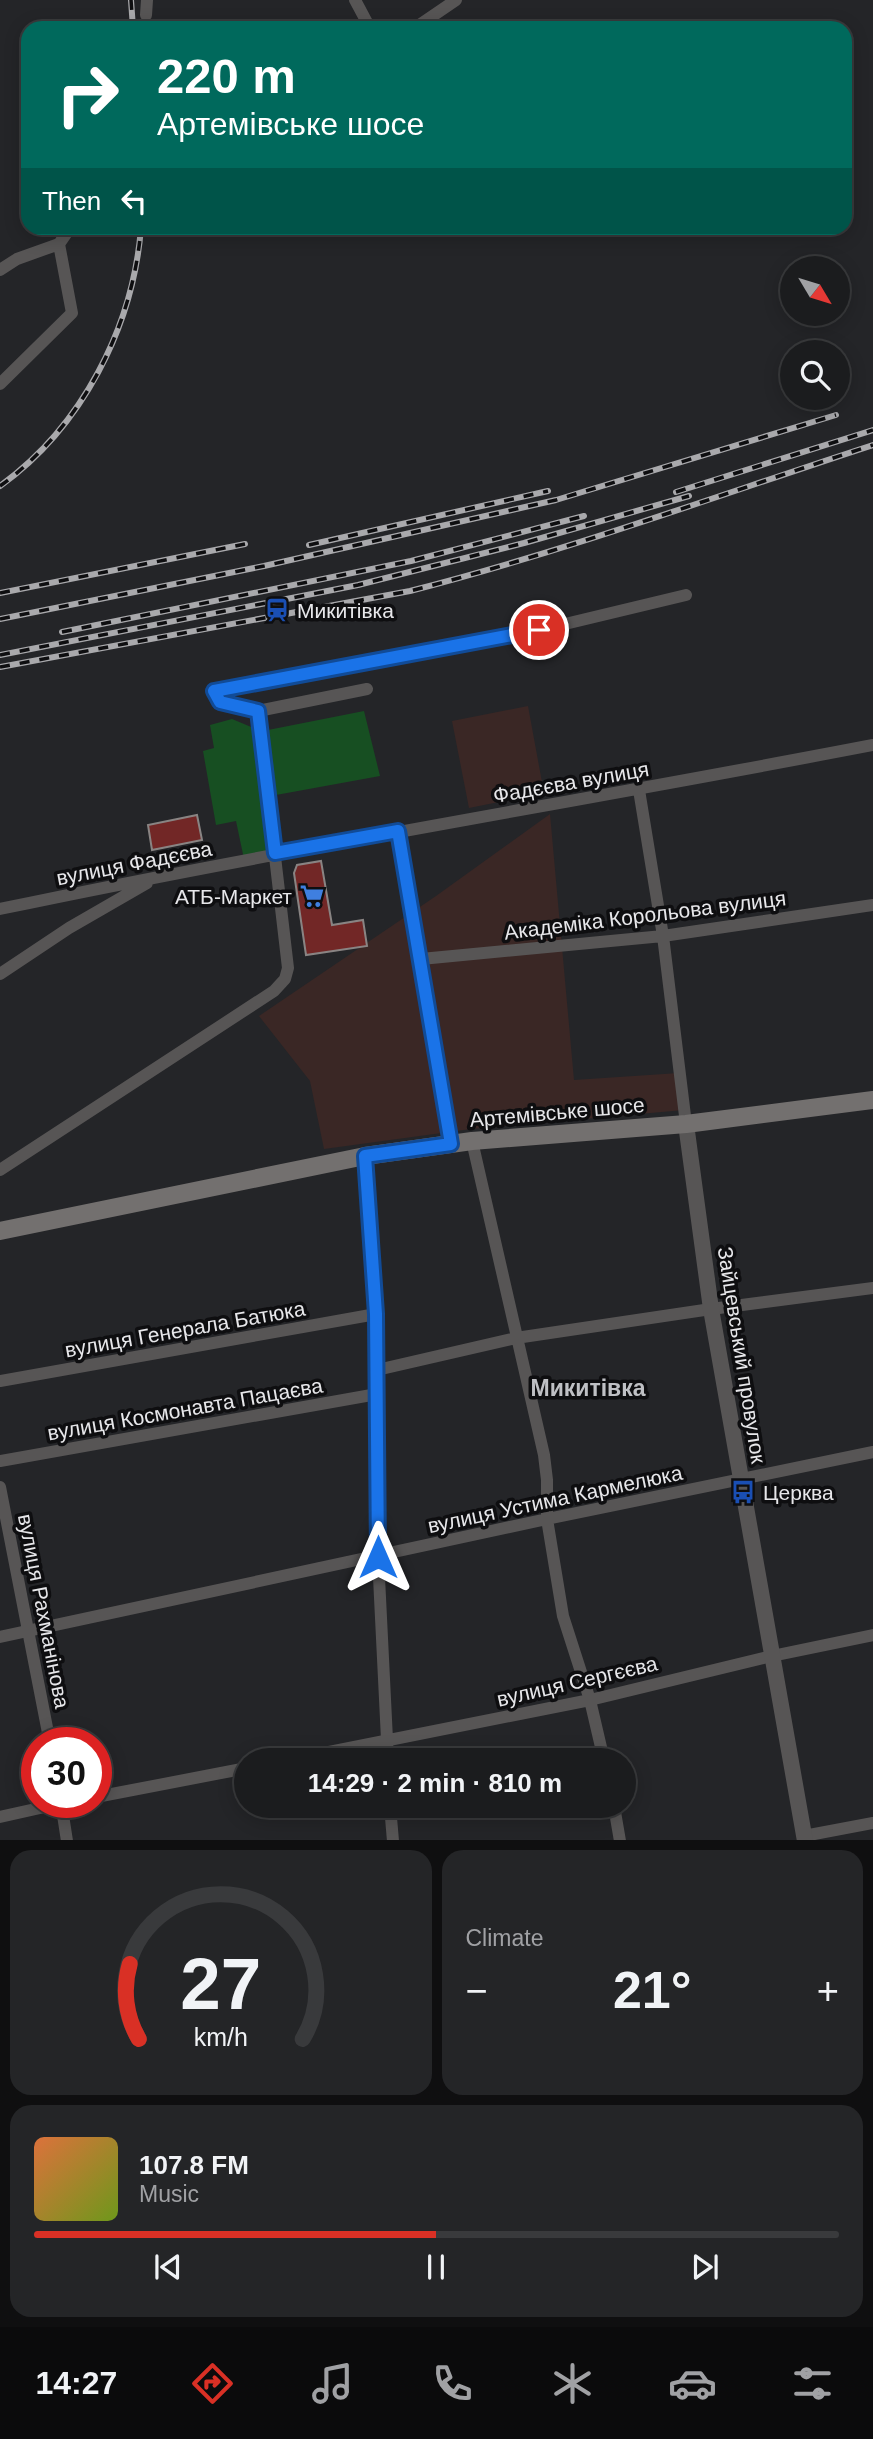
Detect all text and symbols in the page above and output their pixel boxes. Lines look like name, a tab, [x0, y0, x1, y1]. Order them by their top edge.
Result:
icon: right	[42, 49, 133, 140]
text: 220 m	[157, 49, 296, 103]
text: Артемівське шосе	[157, 106, 424, 142]
icon: left	[115, 182, 153, 220]
text: Then	[42, 186, 101, 216]
north arrow	[780, 256, 850, 326]
map controls	[780, 256, 850, 410]
button: search	[780, 340, 850, 410]
station icon: Микитівка	[263, 596, 291, 624]
place label: Микитівка	[297, 599, 394, 622]
pin	[509, 600, 569, 660]
icon: arrive	[520, 611, 558, 649]
street label: Фадєєва вулиця	[491, 757, 651, 807]
street label: вулиця Фадєєва	[54, 837, 214, 889]
supermarket icon: АТБ-Маркет	[298, 882, 326, 910]
place label: АТБ-Маркет	[175, 885, 292, 908]
street label: Академіка Корольова вулиця	[503, 886, 787, 944]
street label: Артемівське шосе	[469, 1093, 645, 1131]
street label: Зайцевський провулок	[713, 1245, 771, 1466]
street label: вулиця Генерала Батюка	[63, 1296, 307, 1361]
street label: вулиця Космонавта Пацаєва	[46, 1373, 325, 1445]
district label: Микитівка	[530, 1375, 646, 1401]
street label: вулиця Устима Кармелюка	[425, 1461, 685, 1537]
bus stop icon: Церква	[729, 1478, 757, 1506]
place label: Церква	[763, 1481, 834, 1504]
street label: вулиця Рахманінова	[14, 1512, 74, 1711]
position arrow	[341, 1520, 415, 1594]
street label: вулиця Сергєєва	[494, 1651, 660, 1711]
speed limit sign: 30	[21, 1727, 112, 1818]
text: 14:29 · 2 min · 810 m	[308, 1768, 562, 1798]
text: Climate	[466, 1925, 543, 1951]
text: 27	[180, 1943, 261, 2024]
text: 21°	[613, 1961, 692, 2019]
text: −	[466, 1970, 488, 2012]
text: +	[817, 1970, 839, 2012]
text: km/h	[194, 2022, 248, 2050]
text: 107.8 FM	[139, 2150, 249, 2180]
text: Music	[139, 2181, 199, 2207]
icon: previous	[149, 2248, 187, 2286]
icon: pause	[417, 2248, 455, 2286]
icon: next	[686, 2248, 724, 2286]
icon: directions	[188, 2359, 237, 2408]
icon: music	[308, 2359, 357, 2408]
icon: phone	[428, 2359, 477, 2408]
icon: climate	[548, 2359, 597, 2408]
icon: car	[668, 2359, 717, 2408]
icon: filters	[788, 2359, 837, 2408]
text: 14:27	[36, 2365, 117, 2401]

